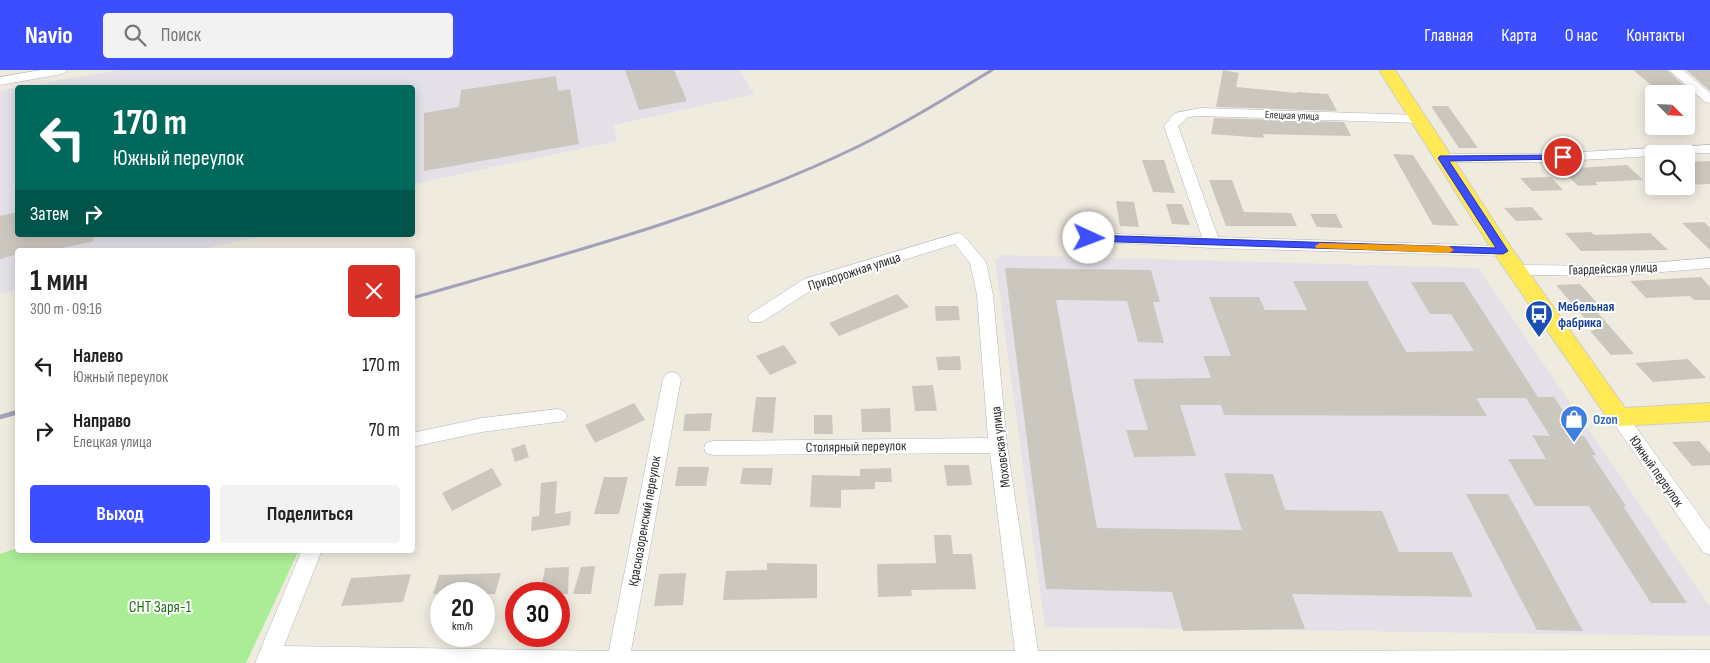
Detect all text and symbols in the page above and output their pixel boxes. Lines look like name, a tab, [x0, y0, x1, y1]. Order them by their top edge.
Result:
search box	[103, 13, 453, 58]
text: Navio	[25, 21, 73, 50]
icon: search	[121, 21, 149, 49]
text: Поиск	[161, 24, 201, 47]
text: Главная	[1424, 25, 1473, 46]
text: Карта	[1501, 25, 1537, 46]
text: О нас	[1565, 25, 1598, 46]
text: Контакты	[1626, 25, 1685, 46]
north arrow	[1645, 85, 1695, 135]
map controls	[1645, 85, 1695, 195]
text: 170 m	[113, 102, 187, 145]
icon: left	[30, 105, 95, 170]
street label: Елецкая улица	[1265, 108, 1319, 123]
pin	[1542, 136, 1584, 178]
icon: arrive	[1549, 143, 1577, 171]
text: Южный переулок	[113, 145, 244, 172]
button: search	[1645, 145, 1695, 195]
icon: right	[79, 200, 107, 228]
text: Затем	[30, 203, 69, 226]
position arrow	[1062, 211, 1114, 263]
street label: Придорожная улица	[806, 249, 903, 294]
street label: Гвардейская улица	[1568, 258, 1658, 279]
text: 1 мин	[30, 263, 88, 299]
button: close	[348, 265, 400, 317]
place label: Мебельная фабрика	[1558, 298, 1614, 331]
bus stop icon: Мебельная фабрика	[1524, 299, 1554, 338]
text: 300 m · 09:16	[30, 300, 102, 319]
text: Налево	[73, 345, 123, 368]
icon: left	[30, 352, 58, 380]
text: 170 m	[362, 354, 400, 377]
text: Южный переулок	[73, 368, 168, 387]
shop icon: Ozon	[1559, 404, 1589, 443]
street label: Моховская улица	[987, 405, 1014, 489]
text: Направо	[73, 410, 131, 433]
place label: Ozon	[1593, 411, 1618, 428]
icon: right	[30, 417, 58, 445]
text: 70 m	[369, 419, 400, 442]
street label: Южный переулок	[1626, 432, 1688, 511]
text: Елецкая улица	[73, 433, 152, 452]
street label: Столярный переулок	[806, 437, 907, 456]
street label: Краснозоренский переулок	[625, 454, 664, 588]
button: Выход	[30, 485, 210, 543]
button: Поделиться	[220, 485, 400, 543]
speed limit sign: 30	[505, 582, 570, 647]
text: 20	[451, 593, 474, 624]
park label: СНТ Заря-1	[129, 598, 192, 617]
text: km/h	[452, 619, 473, 634]

